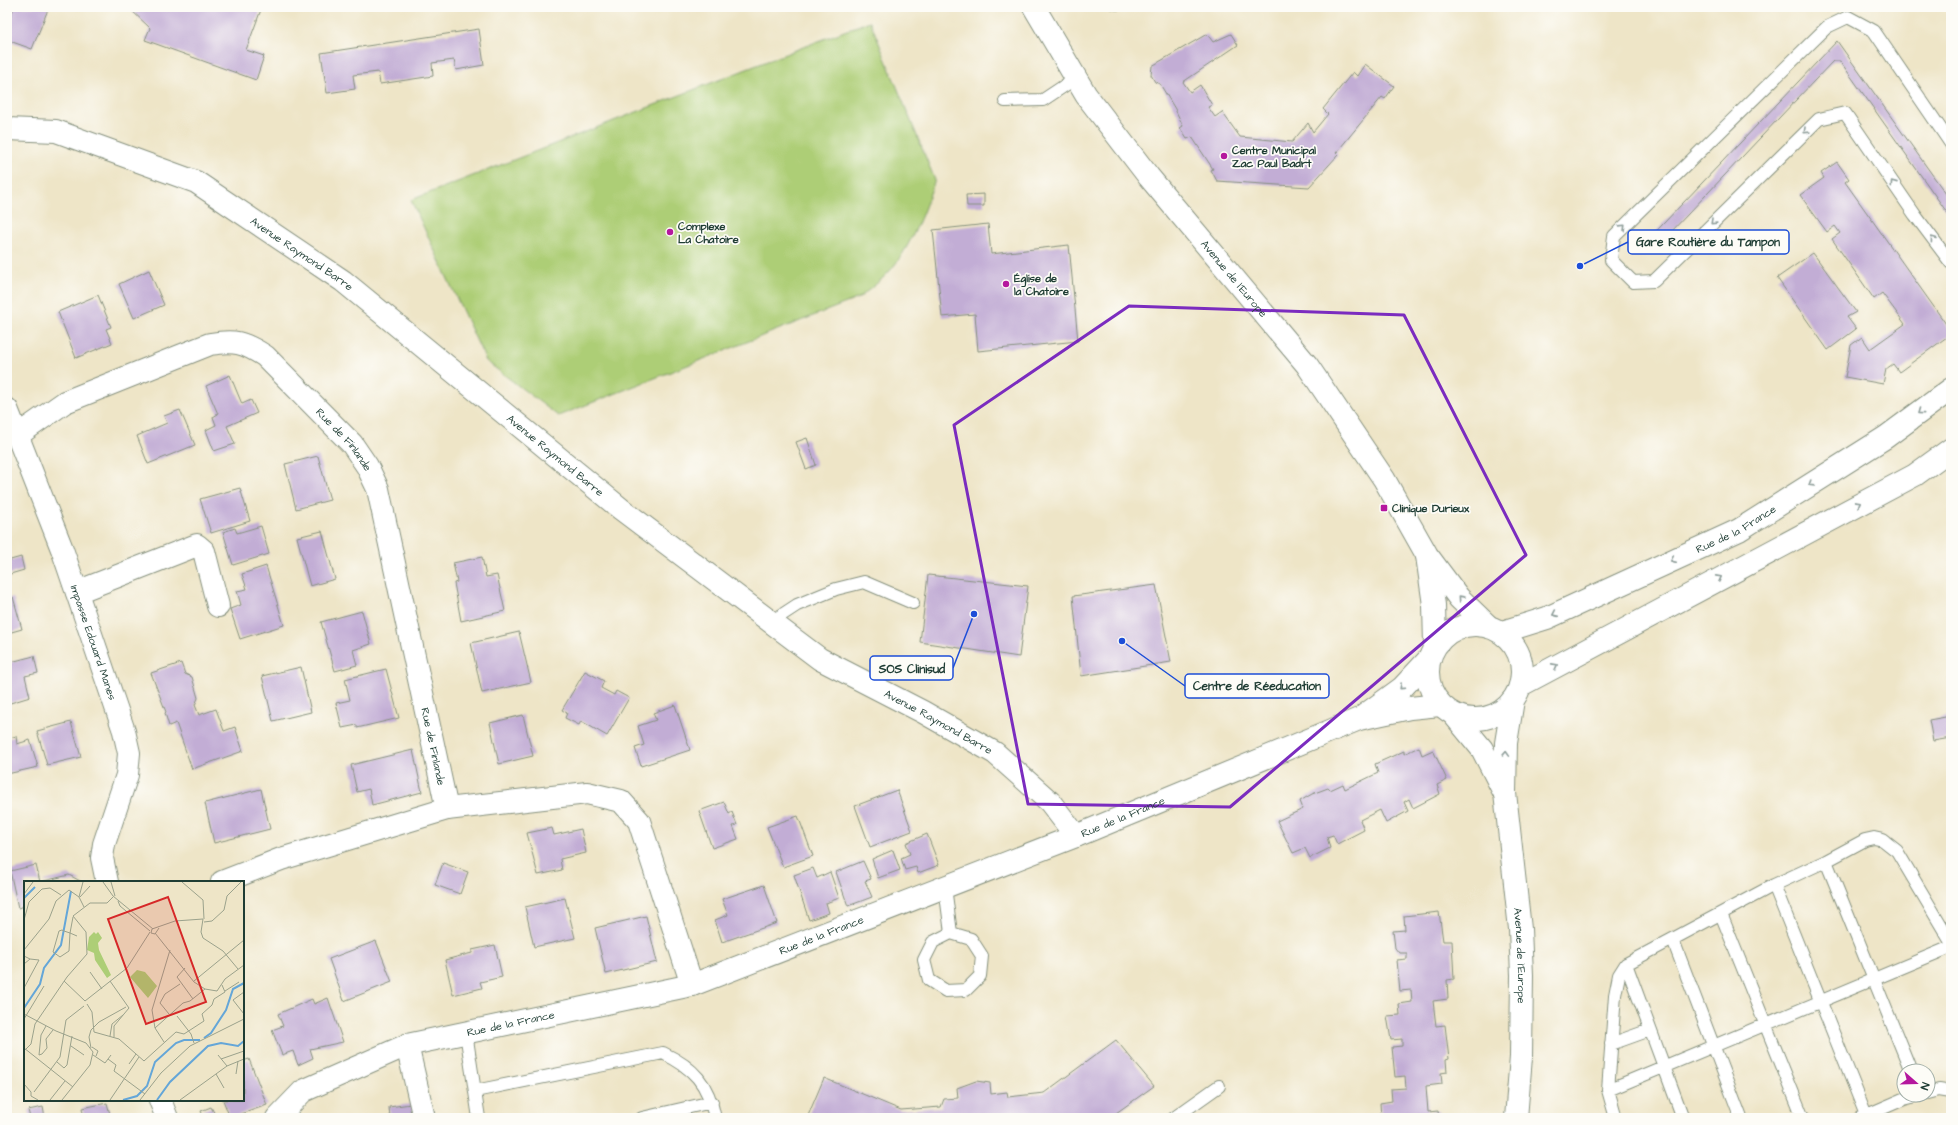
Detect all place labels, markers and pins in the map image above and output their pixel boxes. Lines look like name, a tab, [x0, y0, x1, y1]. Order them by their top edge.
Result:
place label: Centre Municipal Zac Paul Badrt	[1232, 143, 1316, 171]
marker: Centre Municipal Zac Paul Badrt	[1219, 151, 1229, 161]
place label: Complexe La Chatoire	[678, 219, 739, 247]
marker: Complexe La Chatoire	[665, 227, 675, 237]
callout: Gare Routière du Tampon	[1628, 230, 1789, 254]
place label: Église de la Chatoire	[1013, 271, 1069, 299]
marker: Église de la Chatoire	[1001, 279, 1011, 289]
place label: Clinique Durieux	[1392, 501, 1470, 517]
marker: Clinique Durieux	[1379, 503, 1389, 513]
callout: SOS Clinisud	[870, 656, 953, 680]
callout: Centre de Réeducation	[1185, 674, 1329, 698]

